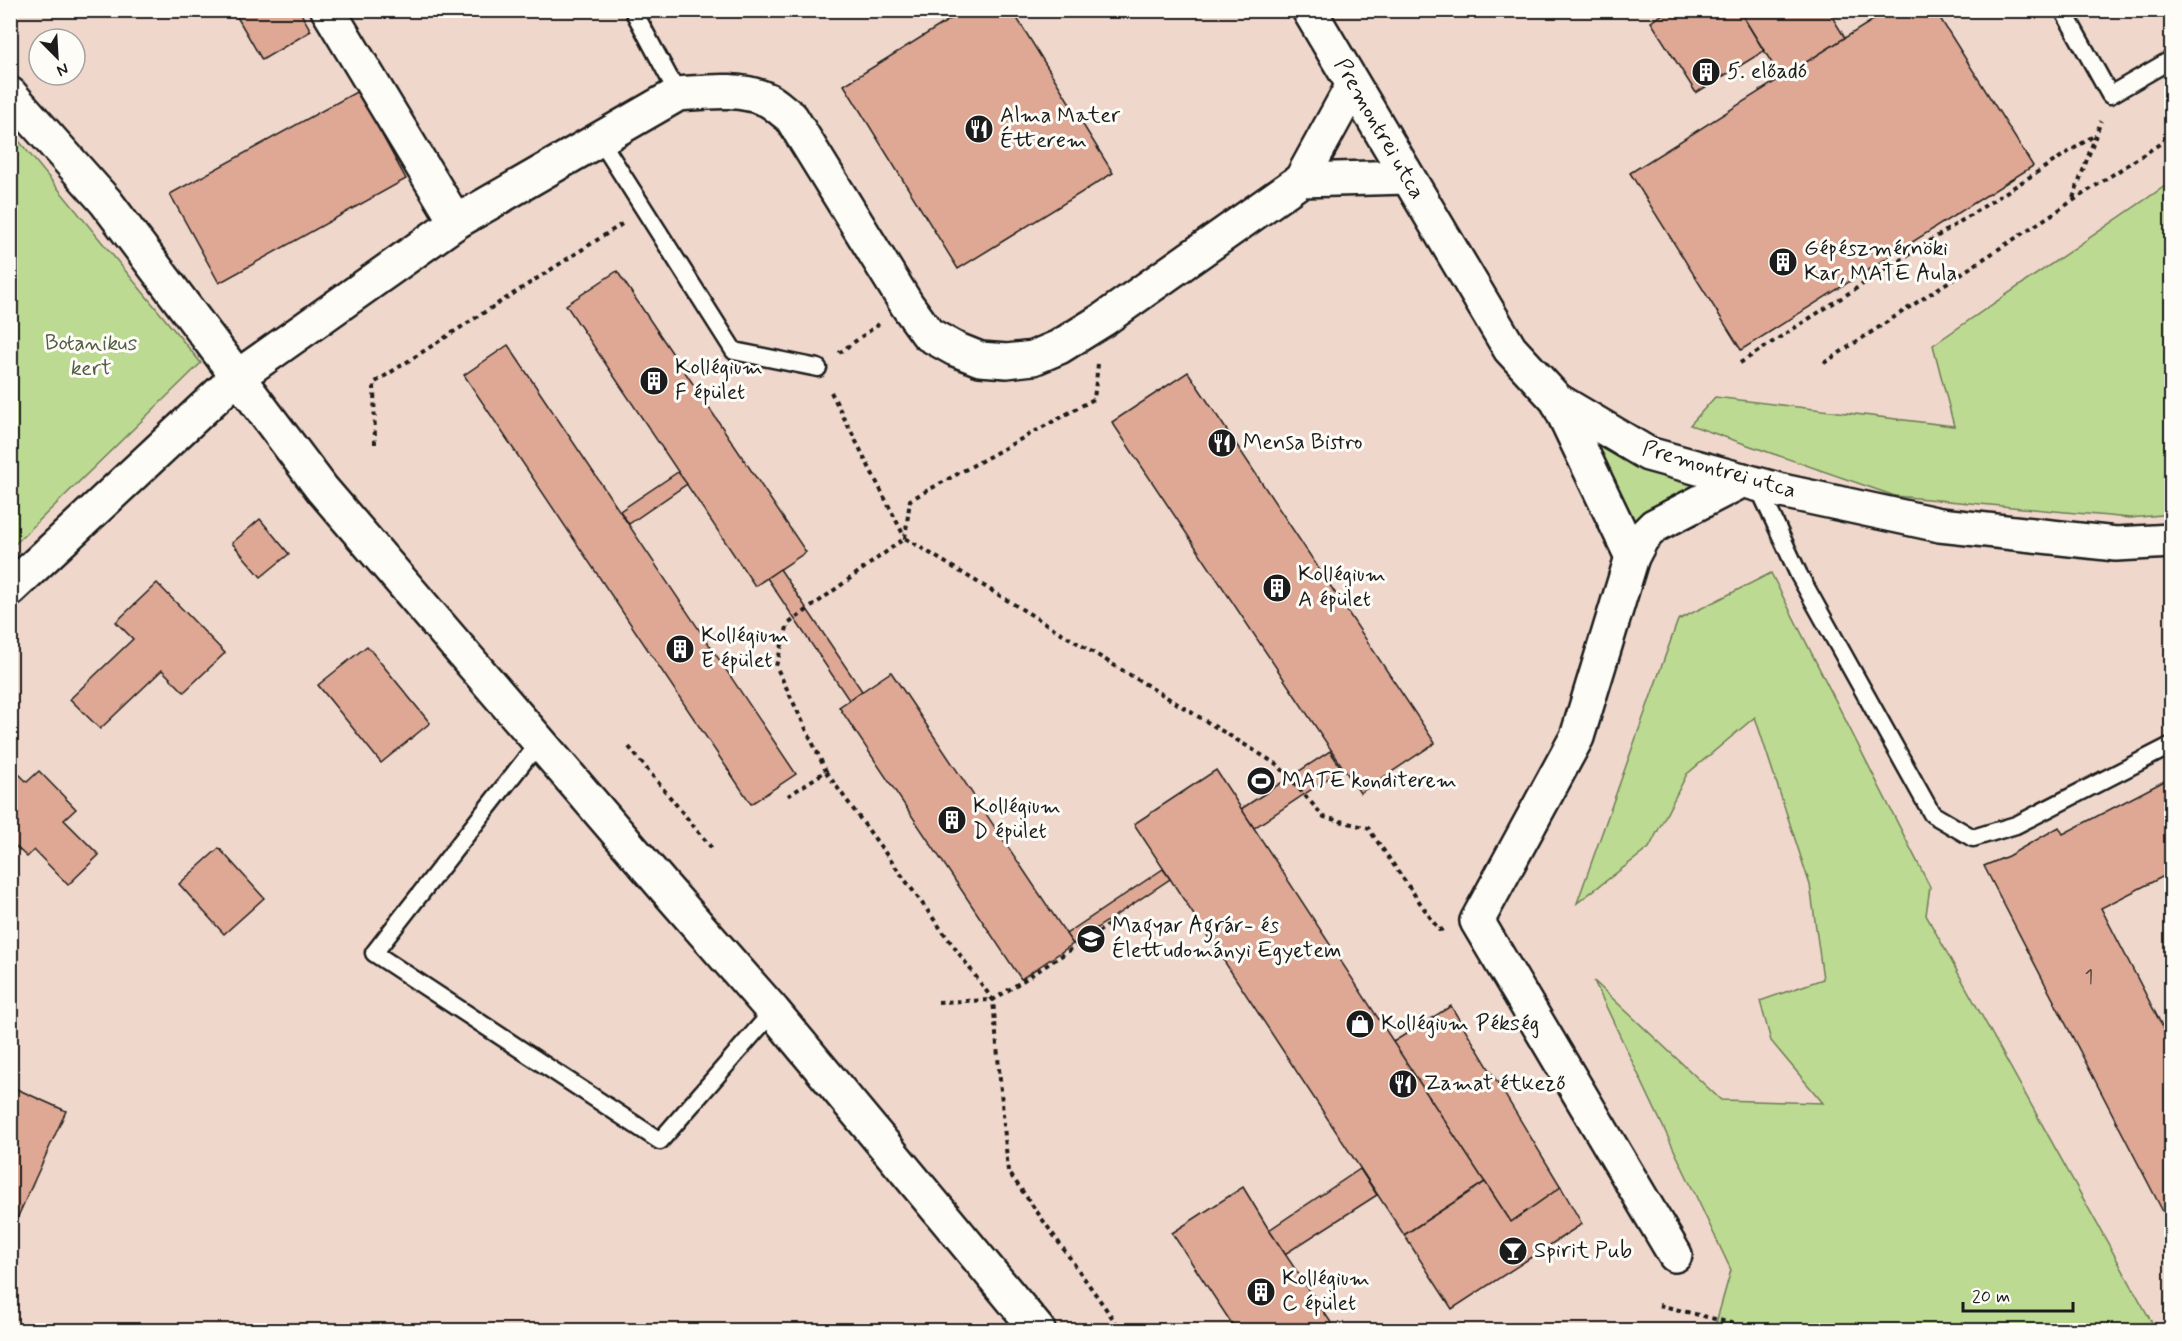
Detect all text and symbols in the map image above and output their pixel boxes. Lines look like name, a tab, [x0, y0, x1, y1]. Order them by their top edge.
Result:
north arrow	[27, 27, 87, 87]
street label: Premontrei utca	[1327, 53, 1431, 205]
building icon: 5. előadó	[1690, 56, 1722, 88]
text: N	[53, 58, 72, 81]
place label: 5. előadó	[1727, 58, 1807, 86]
place label: Alma Mater Étterem	[1000, 102, 1121, 155]
restaurant icon: Alma Mater Étterem	[963, 113, 995, 145]
place label: Gépészmérnöki Kar, MATE Aula	[1804, 235, 1957, 288]
building icon: Gépészmérnöki Kar, MATE Aula	[1767, 246, 1799, 278]
park label: Botanikus kert	[45, 330, 137, 383]
place label: Kollégium F épület	[675, 354, 763, 407]
building icon: Kollégium F épület	[638, 365, 670, 397]
restaurant icon: Mensa Bistro	[1206, 427, 1238, 459]
place label: Mensa Bistro	[1243, 429, 1363, 457]
street label: Premontrei utca	[1639, 435, 1799, 505]
place label: Kollégium A épület	[1298, 561, 1386, 614]
building icon: Kollégium A épület	[1261, 572, 1293, 604]
place label: Kollégium E épület	[701, 622, 789, 675]
building icon: Kollégium E épület	[664, 633, 696, 665]
sports icon: MATE konditerem	[1245, 765, 1277, 797]
place label: MATE konditerem	[1282, 767, 1457, 795]
place label: Kollégium D épület	[973, 793, 1061, 846]
building icon: Kollégium D épület	[936, 804, 968, 836]
place label: Magyar Agrár- és Élettudományi Egyetem	[1112, 912, 1342, 966]
school or university icon: Magyar Agrár- és Élettudományi Egyetem	[1075, 923, 1107, 955]
house number: 1	[2085, 964, 2093, 991]
shop icon: Kollégium Pékség	[1344, 1008, 1376, 1040]
place label: Kollégium Pékség	[1381, 1010, 1539, 1039]
restaurant icon: Zamat étkező	[1387, 1068, 1419, 1100]
place label: Zamat étkező	[1424, 1070, 1566, 1098]
bar icon: Spirit Pub	[1497, 1235, 1529, 1267]
place label: Spirit Pub	[1534, 1237, 1632, 1265]
place label: Kollégium C épület	[1282, 1265, 1370, 1318]
scale bar	[1963, 1275, 2072, 1313]
building icon: Kollégium C épület	[1245, 1276, 1277, 1308]
text: 20 m	[1972, 1285, 2010, 1309]

